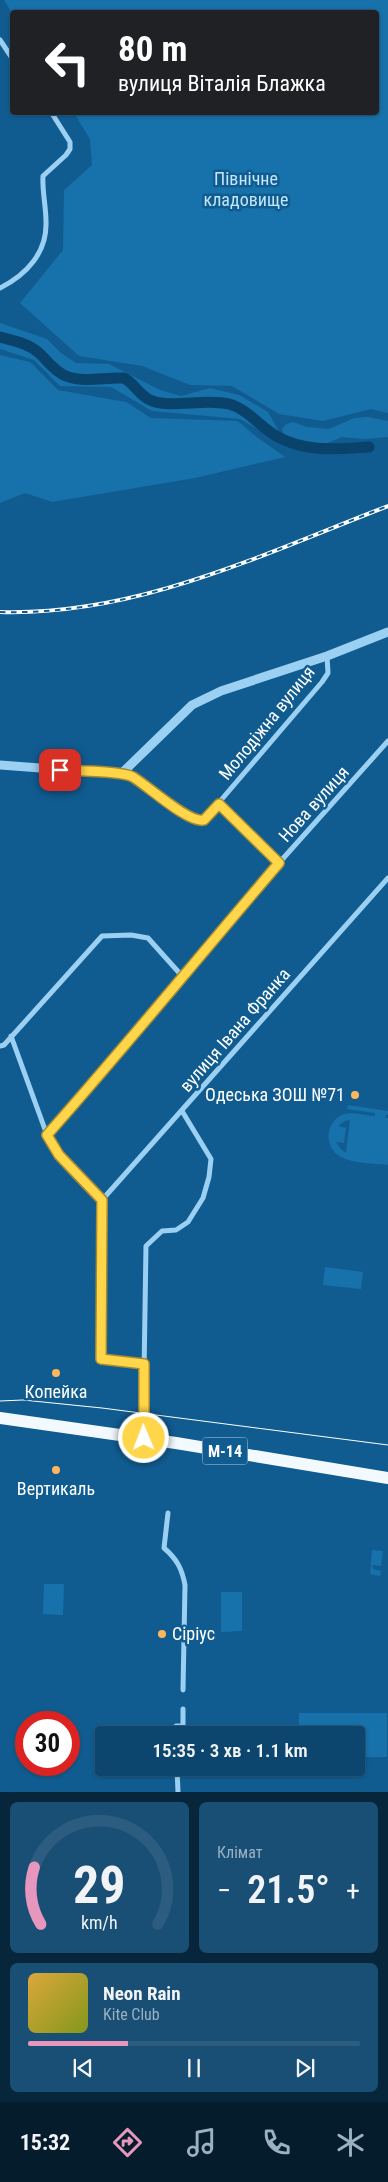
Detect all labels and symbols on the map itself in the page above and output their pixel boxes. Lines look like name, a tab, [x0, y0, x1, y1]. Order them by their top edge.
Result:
park label: Північне кладовище	[204, 168, 288, 210]
street label: Молодіжна вулиця	[214, 662, 319, 784]
pin	[39, 749, 81, 791]
street label: Нова вулиця	[274, 761, 353, 846]
street label: вулиця Івана Франка	[175, 964, 294, 1096]
place label: Одеська ЗОШ №71	[205, 1084, 345, 1105]
marker: Одеська ЗОШ №71	[349, 1089, 361, 1101]
marker: Копейка	[50, 1367, 62, 1379]
place label: Копейка	[25, 1381, 87, 1402]
position arrow	[117, 1411, 169, 1463]
road number: М-14	[202, 1438, 248, 1464]
marker: Вертикаль	[50, 1464, 62, 1476]
place label: Вертикаль	[17, 1478, 95, 1499]
place label: Сіріус	[172, 1623, 215, 1644]
marker: Сіріус	[156, 1628, 168, 1640]
speed limit sign: 30	[15, 1711, 80, 1776]

